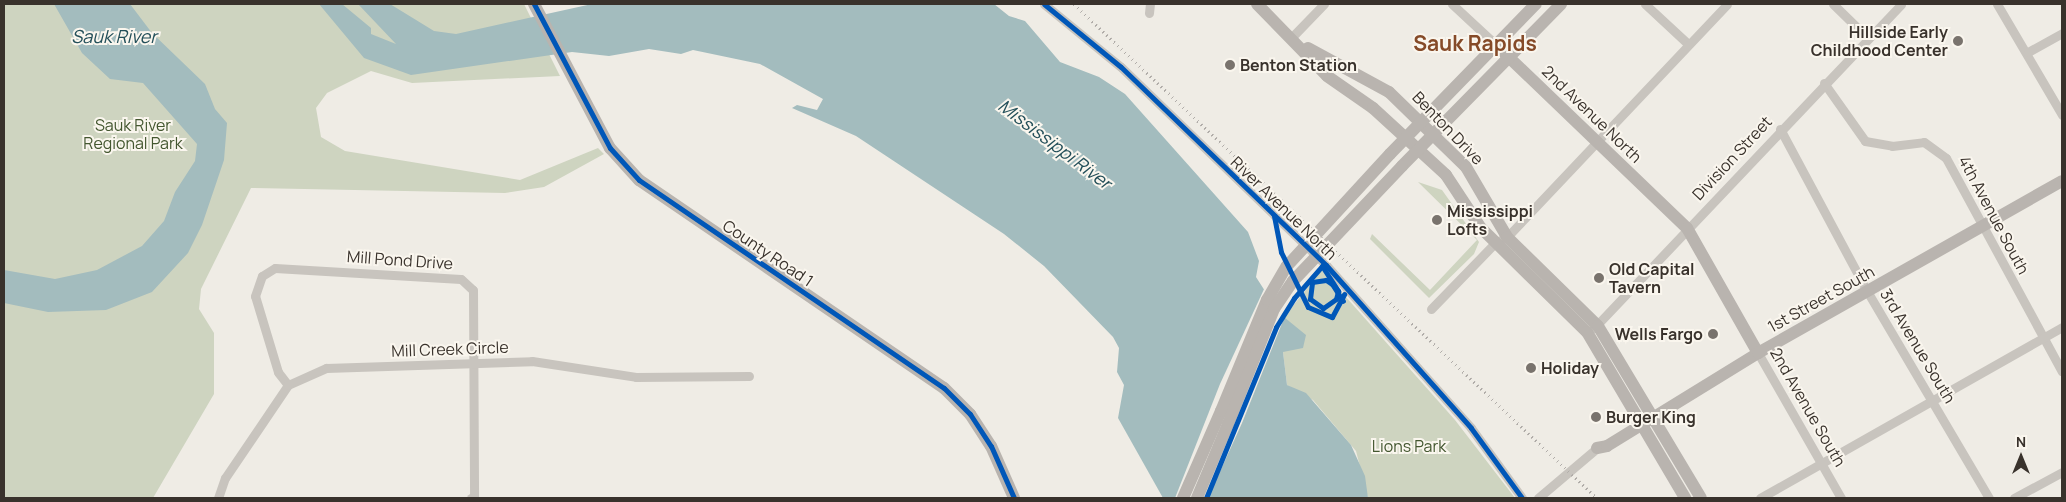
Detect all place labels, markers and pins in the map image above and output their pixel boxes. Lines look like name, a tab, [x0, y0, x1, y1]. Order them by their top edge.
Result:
place label: Hillside Early Childhood Center	[1811, 22, 1948, 60]
marker: Hillside Early Childhood Center	[1952, 35, 1964, 47]
place label: Benton Station	[1240, 55, 1357, 75]
marker: Benton Station	[1224, 59, 1236, 71]
place label: Mississippi Lofts	[1447, 201, 1533, 239]
marker: Mississippi Lofts	[1431, 214, 1443, 226]
place label: Old Capital Tavern	[1609, 259, 1695, 297]
marker: Old Capital Tavern	[1593, 272, 1605, 284]
place label: Wells Fargo	[1615, 324, 1703, 344]
marker: Wells Fargo	[1707, 328, 1719, 340]
place label: Holiday	[1541, 358, 1599, 378]
marker: Holiday	[1525, 362, 1537, 374]
place label: Burger King	[1606, 407, 1696, 427]
marker: Burger King	[1590, 411, 1602, 423]

